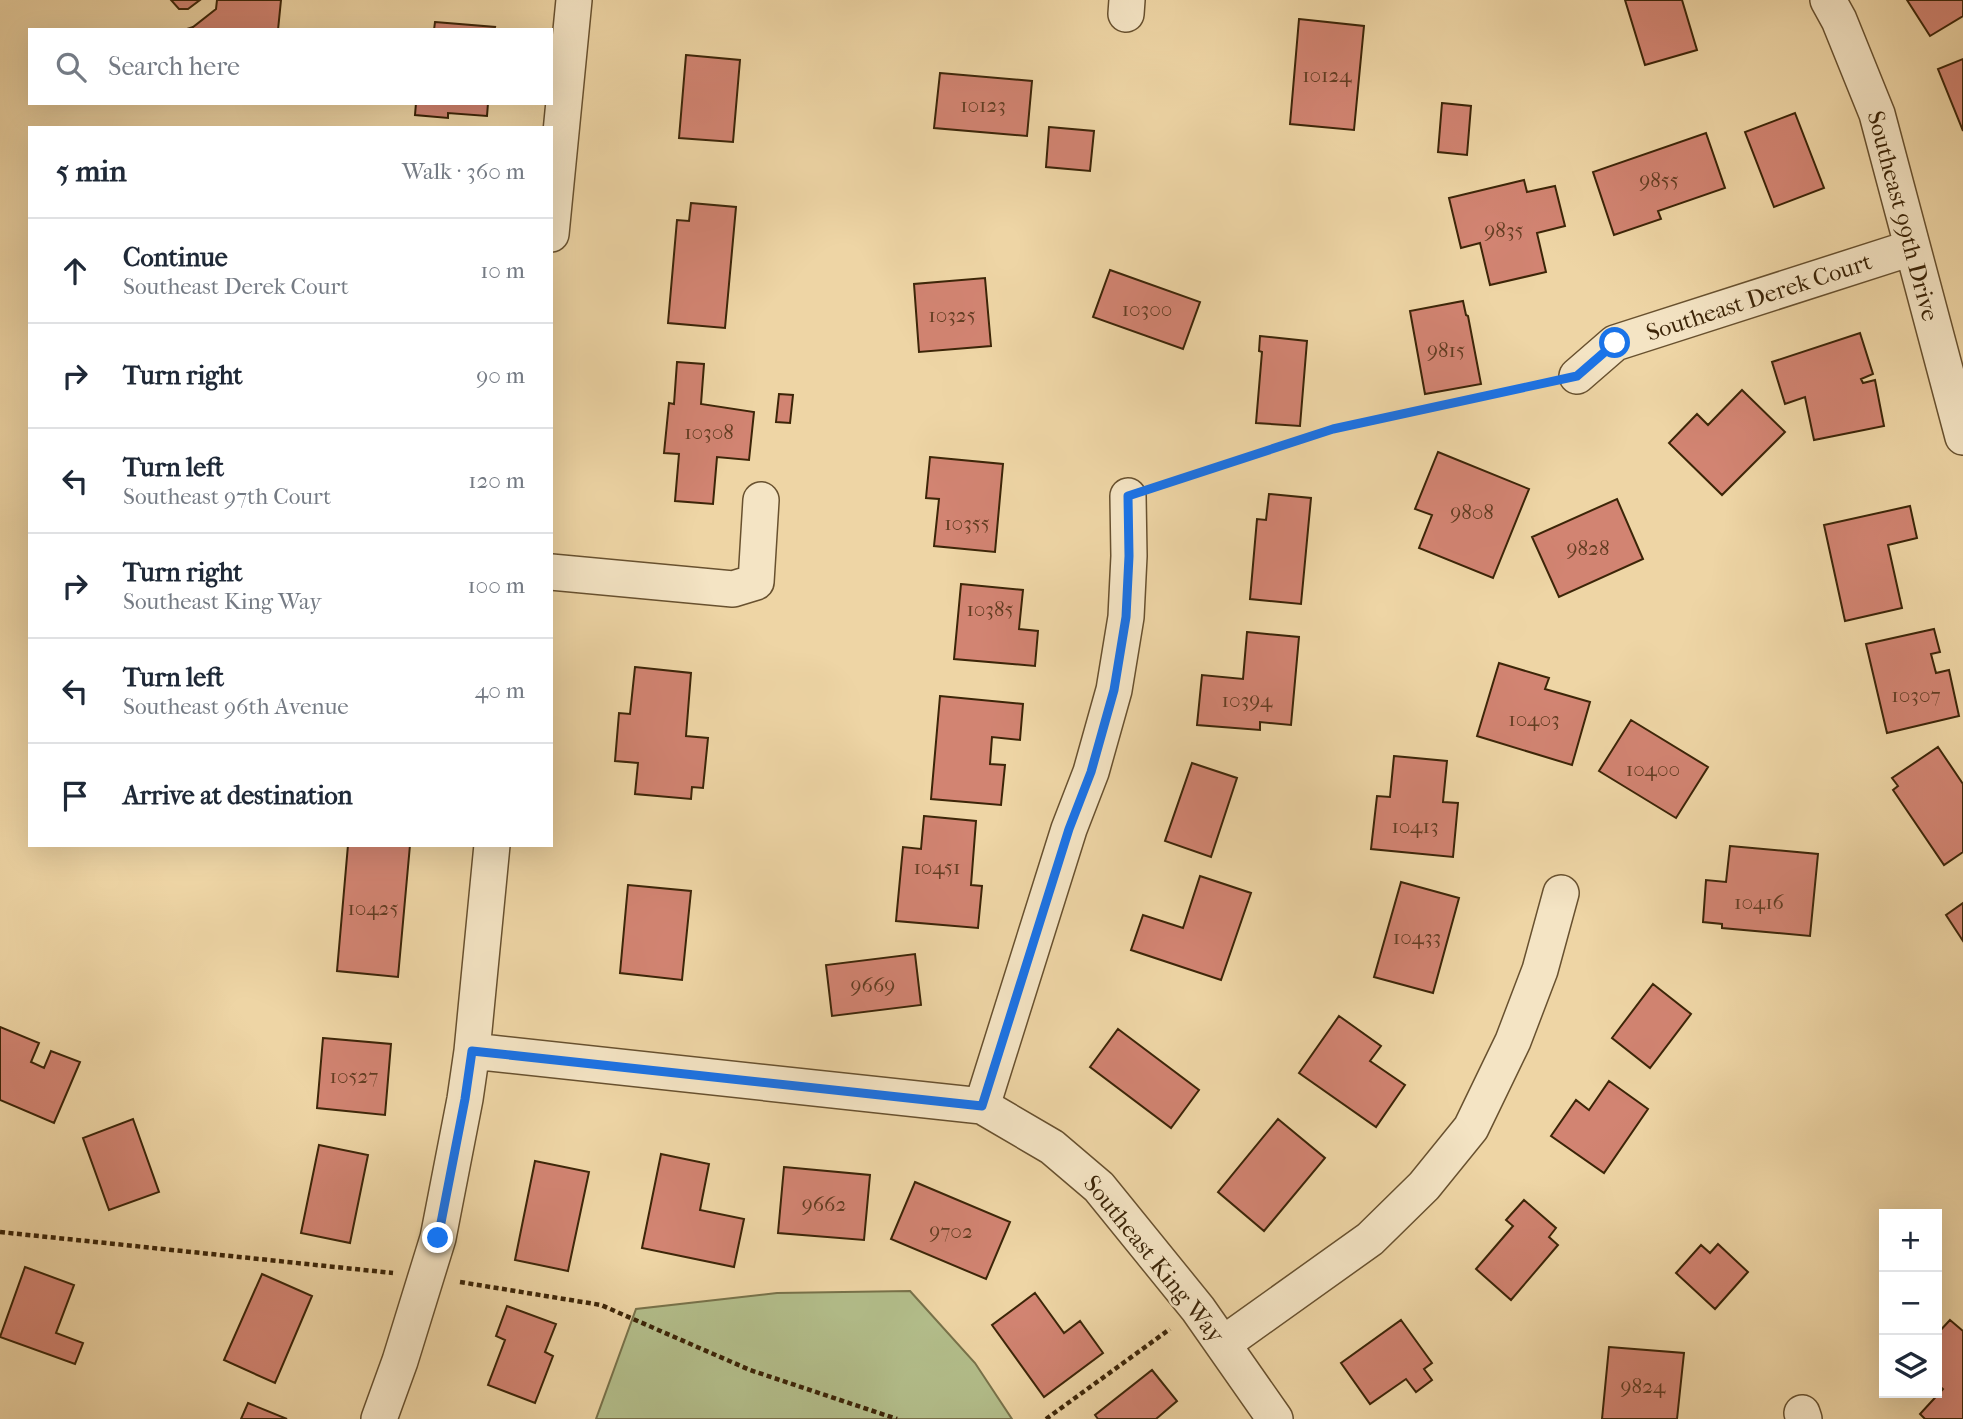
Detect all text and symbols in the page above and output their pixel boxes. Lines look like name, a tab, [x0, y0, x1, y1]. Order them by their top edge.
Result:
search box	[28, 28, 553, 105]
icon: search	[52, 48, 90, 86]
text: Search here	[108, 51, 240, 82]
house number: 10124	[1302, 63, 1352, 87]
house number: 10123	[960, 93, 1006, 117]
street label: Southeast 99th Drive	[1861, 108, 1945, 324]
text: 5 min	[56, 154, 127, 189]
text: Walk · 360 m	[402, 158, 525, 185]
house number: 9855	[1639, 168, 1679, 192]
house number: 9835	[1484, 218, 1524, 242]
text: Continue	[123, 242, 228, 273]
street label: Southeast Derek Court	[1643, 247, 1876, 347]
icon: ahead	[56, 252, 94, 290]
text: 10 m	[480, 257, 525, 284]
text: Southeast Derek Court	[123, 273, 349, 300]
house number: 10300	[1122, 297, 1172, 321]
house number: 10325	[928, 303, 976, 327]
route start	[1599, 327, 1630, 358]
house number: 9815	[1427, 338, 1465, 362]
icon: right	[56, 357, 94, 395]
text: Turn right	[123, 360, 243, 391]
text: 90 m	[476, 362, 525, 389]
house number: 10308	[684, 420, 734, 444]
text: Turn left	[123, 452, 224, 483]
icon: left	[56, 462, 94, 500]
text: 120 m	[468, 467, 525, 494]
text: Southeast 97th Court	[123, 483, 331, 510]
house number: 9808	[1450, 500, 1494, 524]
house number: 10355	[944, 511, 990, 535]
house number: 9828	[1567, 536, 1609, 560]
text: Turn right	[123, 557, 243, 588]
icon: right	[56, 567, 94, 605]
text: 100 m	[467, 572, 525, 599]
text: Southeast King Way	[123, 588, 322, 615]
house number: 10385	[966, 597, 1014, 621]
text: Turn left	[123, 662, 224, 693]
icon: left	[56, 672, 94, 710]
text: 40 m	[475, 677, 525, 704]
house number: 10307	[1891, 683, 1941, 707]
house number: 10394	[1222, 688, 1273, 712]
text: Southeast 96th Avenue	[123, 693, 349, 720]
house number: 10403	[1508, 707, 1560, 731]
house number: 10400	[1626, 757, 1680, 781]
icon: arrive	[56, 777, 94, 815]
text: Arrive at destination	[123, 780, 353, 811]
house number: 10413	[1391, 814, 1439, 838]
house number: 10451	[913, 855, 961, 879]
house number: 10416	[1734, 890, 1785, 914]
house number: 10425	[347, 896, 399, 920]
house number: 10433	[1393, 925, 1441, 949]
house number: 9669	[851, 973, 895, 997]
house number: 10527	[330, 1064, 378, 1088]
street label: Southeast King Way	[1078, 1170, 1231, 1349]
house number: 9662	[802, 1192, 846, 1216]
map controls	[1879, 1209, 1942, 1398]
button: +	[1879, 1209, 1942, 1272]
house number: 9702	[929, 1219, 973, 1243]
route end	[422, 1222, 453, 1253]
button: −	[1879, 1272, 1942, 1335]
button: layers	[1879, 1335, 1942, 1398]
house number: 9824	[1621, 1374, 1666, 1398]

